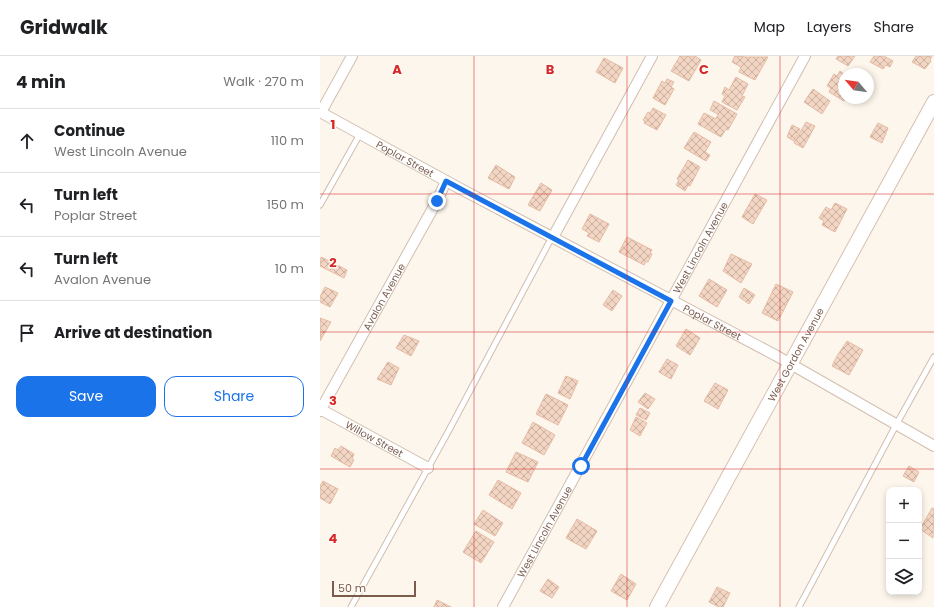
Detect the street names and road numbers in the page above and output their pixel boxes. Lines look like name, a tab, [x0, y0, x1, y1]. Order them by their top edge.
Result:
street label: Poplar Street	[373, 137, 437, 181]
street label: West Lincoln Avenue	[669, 199, 731, 296]
street label: Avalon Avenue	[359, 260, 408, 333]
street label: Poplar Street	[681, 300, 744, 344]
street label: West Gordon Avenue	[764, 305, 827, 404]
street label: Willow Street	[343, 417, 406, 461]
street label: West Lincoln Avenue	[513, 483, 576, 580]

